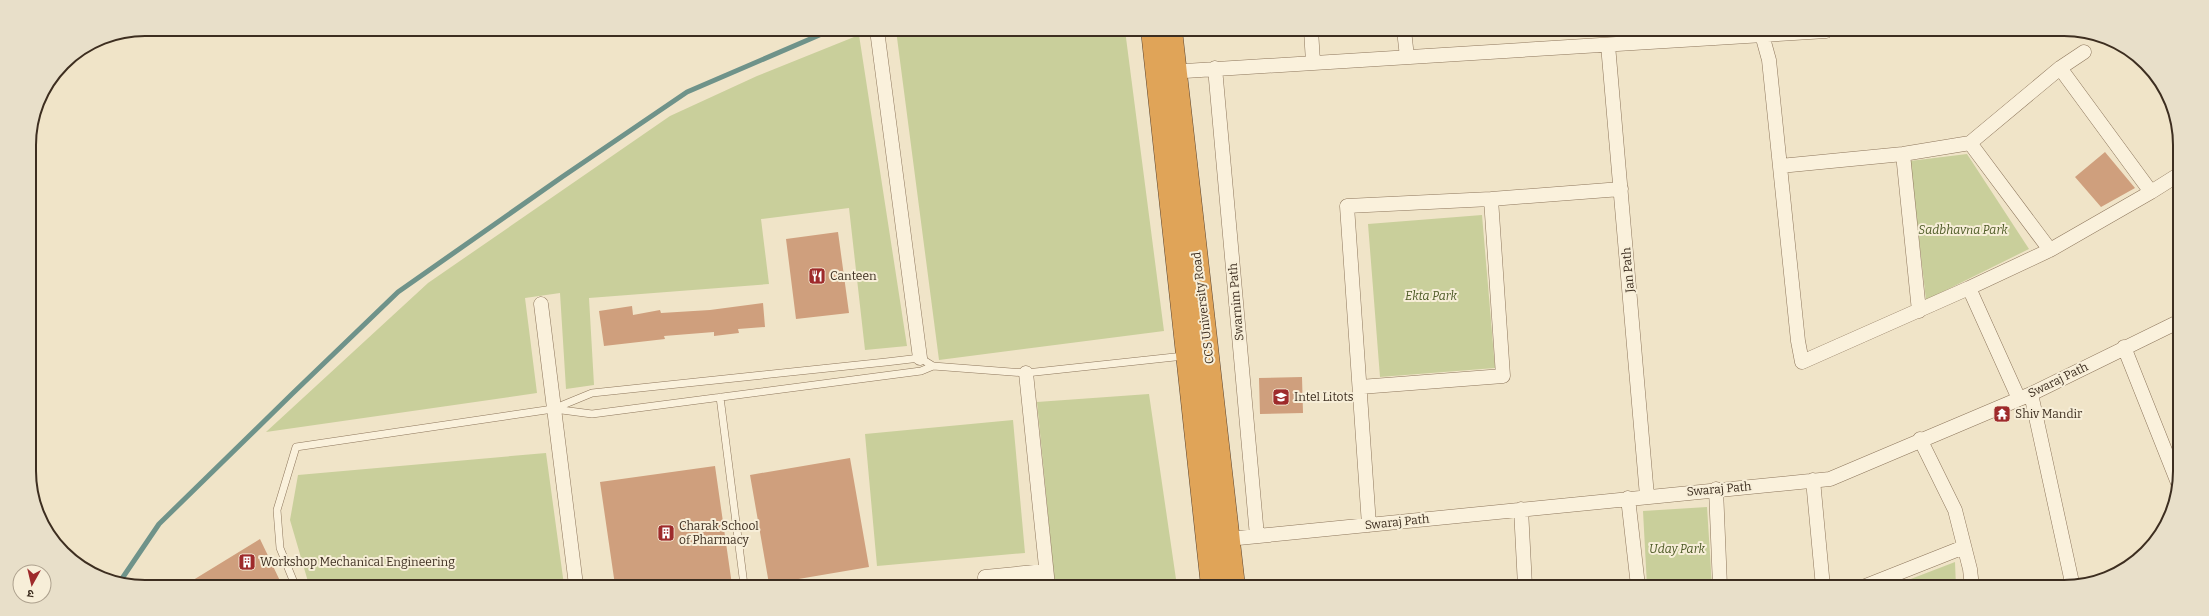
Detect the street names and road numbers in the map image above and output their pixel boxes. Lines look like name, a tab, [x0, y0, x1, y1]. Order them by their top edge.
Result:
street label: Jan Path	[1619, 246, 1637, 294]
street label: CCS University Road	[1189, 251, 1217, 365]
street label: Swarnim Path	[1226, 262, 1246, 341]
street label: Swaraj Path	[2026, 359, 2091, 401]
street label: Swaraj Path	[1686, 479, 1752, 499]
street label: Swaraj Path	[1364, 512, 1431, 532]

